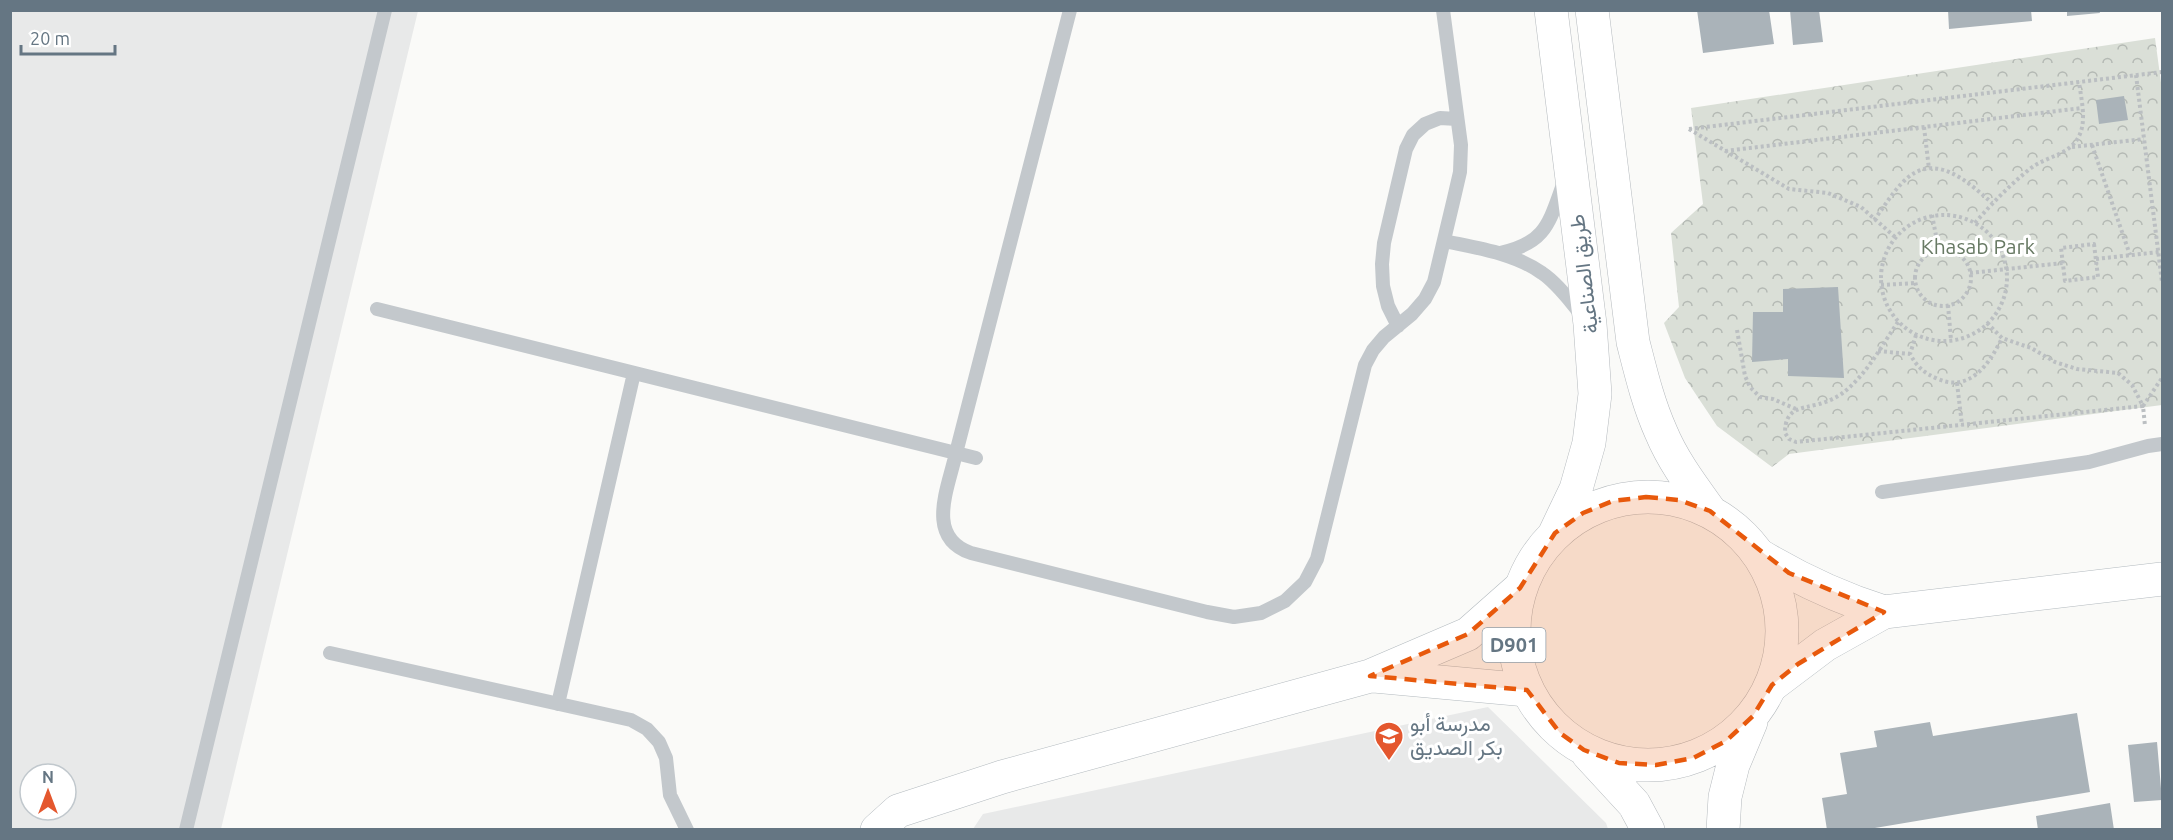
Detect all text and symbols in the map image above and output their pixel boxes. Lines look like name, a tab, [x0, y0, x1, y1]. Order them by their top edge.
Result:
scale bar	[21, 18, 116, 56]
text: 20 m	[30, 28, 70, 48]
street label: طريق الصناعية	[1564, 213, 1604, 335]
park label: Khasab Park	[1921, 234, 2036, 258]
road number: D901	[1482, 628, 1546, 662]
place label: مدرسة أبو بكر الصديق	[1410, 711, 1503, 761]
school or university icon: مدرسة أبو بكر الصديق	[1373, 720, 1405, 762]
north arrow	[18, 762, 78, 822]
text: N	[42, 768, 54, 786]

